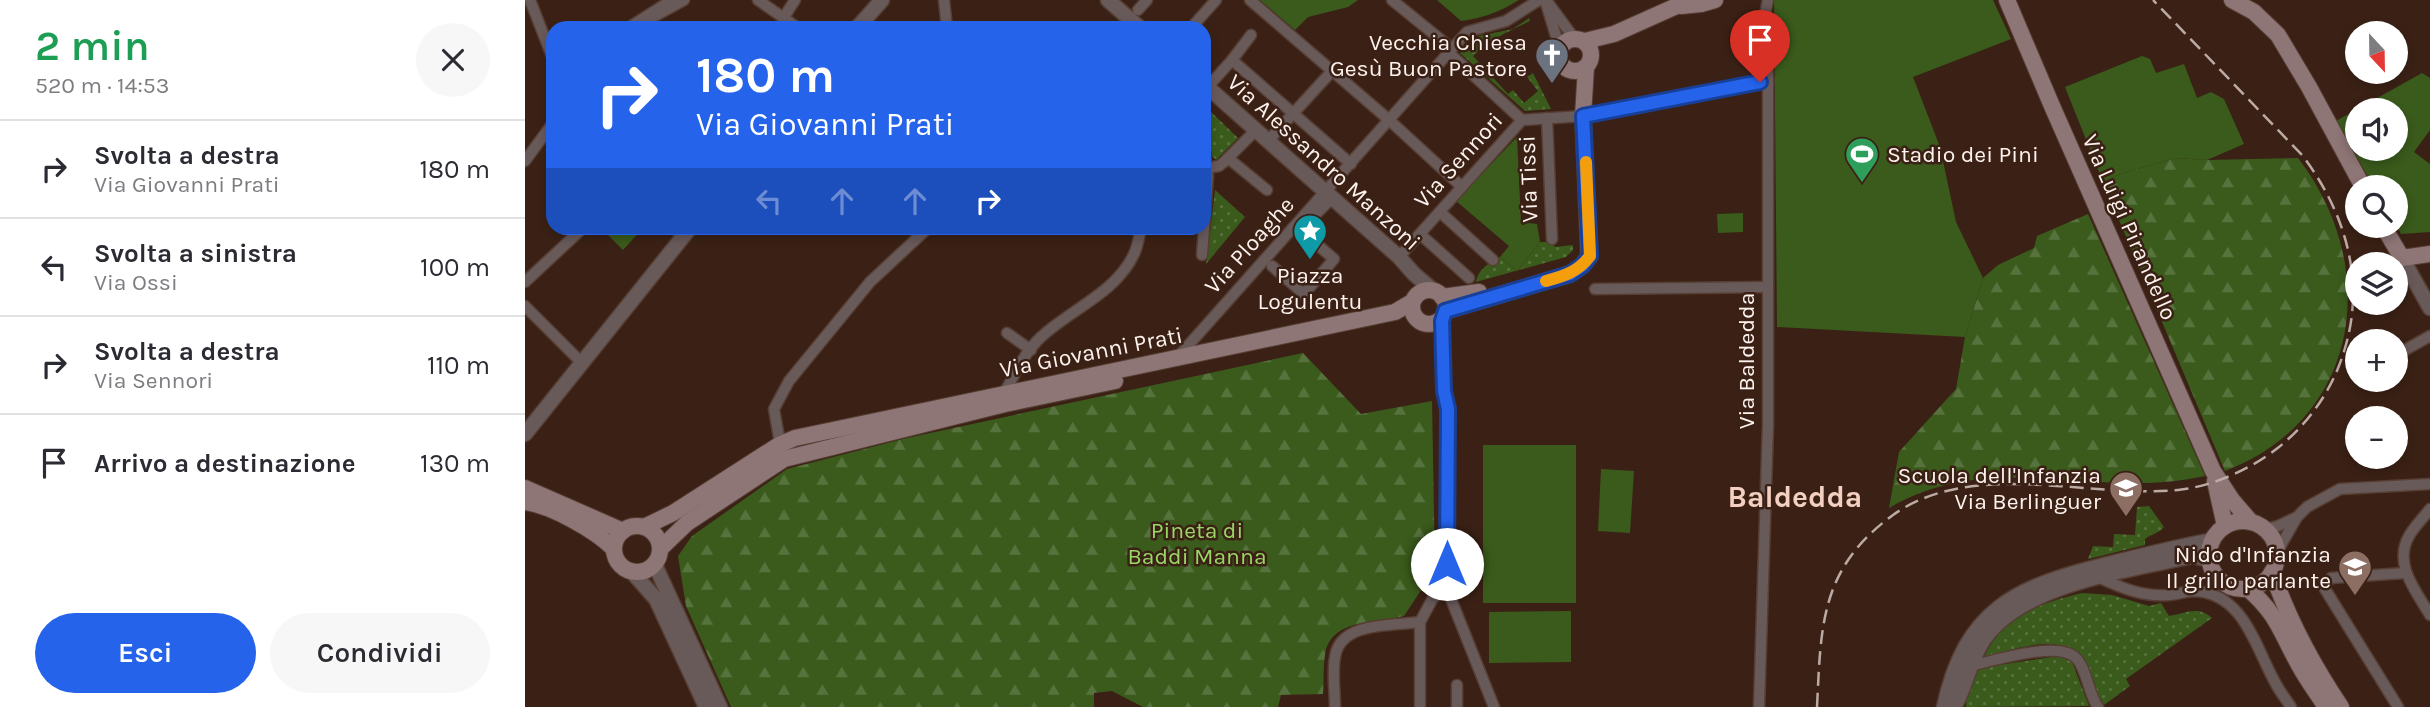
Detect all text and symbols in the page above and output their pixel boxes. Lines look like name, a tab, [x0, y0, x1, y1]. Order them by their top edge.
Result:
pin	[1730, 10, 1790, 82]
text: 2 min	[35, 21, 150, 71]
icon: arrive	[1741, 21, 1779, 59]
north arrow	[2345, 21, 2408, 84]
map controls	[2345, 21, 2408, 469]
button: close	[416, 23, 490, 97]
place label: Vecchia Chiesa Gesù Buon Pastore	[1330, 29, 1527, 82]
church icon: Vecchia Chiesa Gesù Buon Pastore	[1533, 36, 1571, 85]
text: 180 m	[696, 47, 835, 104]
icon: right	[581, 49, 672, 140]
street label: Via Alessandro Manzoni	[1222, 69, 1426, 256]
text: 520 m · 14:53	[35, 72, 169, 99]
button: sound	[2345, 98, 2408, 161]
text: Via Giovanni Prati	[696, 106, 954, 143]
street label: Via Sennori	[1408, 107, 1508, 214]
street label: Via Luigi Pirandello	[2077, 130, 2183, 324]
street label: Via Tissi	[1513, 135, 1544, 223]
sports icon: Stadio dei Pini	[1843, 135, 1881, 184]
text: Svolta a destra	[94, 140, 280, 171]
place label: Stadio dei Pini	[1887, 141, 2039, 168]
icon: right	[35, 150, 73, 188]
text: 180 m	[420, 154, 490, 185]
text: Via Giovanni Prati	[94, 171, 280, 198]
button: search	[2345, 175, 2408, 238]
icon: left	[750, 182, 788, 220]
icon: ahead	[823, 182, 861, 220]
icon: ahead	[896, 182, 934, 220]
icon: right	[969, 182, 1007, 220]
street label: Via Ploaghe	[1199, 191, 1300, 299]
place icon: Piazza Logulentu	[1291, 212, 1329, 261]
text: Svolta a sinistra	[94, 238, 297, 269]
icon: left	[35, 248, 73, 286]
text: 100 m	[420, 252, 490, 283]
button: layers	[2345, 252, 2408, 315]
place label: Piazza Logulentu	[1258, 262, 1362, 315]
text: Via Ossi	[94, 269, 178, 296]
street label: Via Baldedda	[1733, 293, 1760, 429]
street label: Via Giovanni Prati	[997, 322, 1185, 383]
button: +	[2345, 329, 2408, 392]
text: Svolta a destra	[94, 336, 280, 367]
icon: right	[35, 346, 73, 384]
text: 110 m	[427, 350, 490, 381]
text: Via Sennori	[94, 367, 213, 394]
button: −	[2345, 406, 2408, 469]
icon: arrive	[35, 444, 73, 482]
text: Arrivo a destinazione	[94, 448, 356, 479]
text: 130 m	[420, 448, 490, 479]
place label: Scuola dell'Infanzia Via Berlinguer	[1898, 462, 2102, 515]
school or university icon: Scuola dell'Infanzia Via Berlinguer	[2107, 469, 2145, 518]
district label: Baldedda	[1728, 479, 1862, 515]
park label: Pineta di Baddi Manna	[1127, 517, 1267, 570]
position arrow	[1410, 527, 1484, 601]
place label: Nido d'Infanzia Il grillo parlante	[2166, 541, 2331, 594]
school or university icon: Nido d'Infanzia Il grillo parlante	[2336, 548, 2374, 597]
button: Esci	[35, 613, 256, 693]
button: Condividi	[270, 613, 490, 693]

